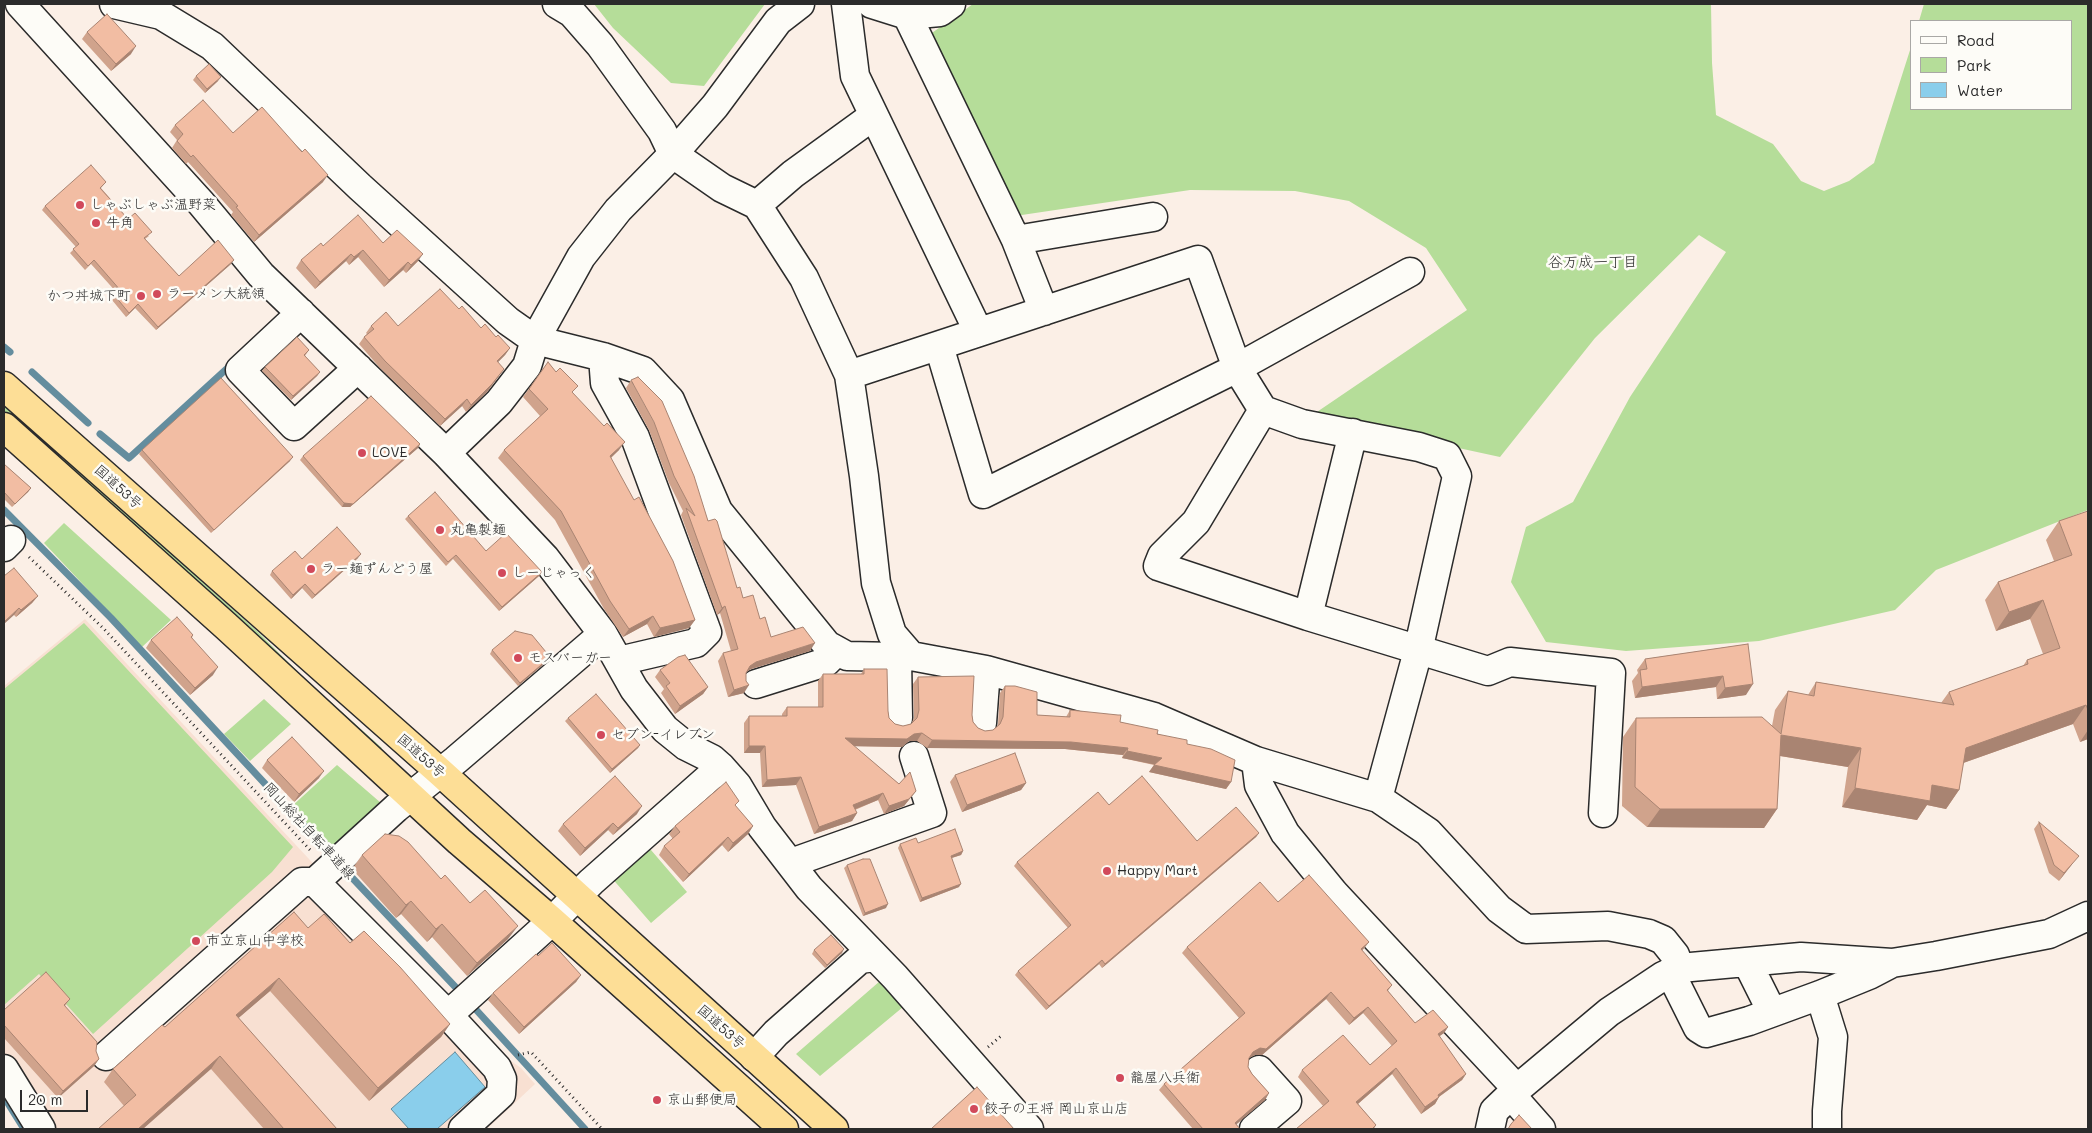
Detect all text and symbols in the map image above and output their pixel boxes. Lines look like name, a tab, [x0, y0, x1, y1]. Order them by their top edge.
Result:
legend	[1910, 20, 2072, 110]
text: Road	[1957, 30, 1994, 50]
text: Park	[1957, 55, 1991, 75]
text: Water	[1957, 80, 2003, 100]
place label: しゃぶしゃぶ温野菜	[90, 197, 216, 213]
marker: しゃぶしゃぶ温野菜	[74, 199, 86, 211]
place label: 牛角	[106, 215, 134, 231]
marker: 牛角	[90, 217, 102, 229]
district label: 谷万成一丁目	[1548, 253, 1638, 271]
place label: ラーメン大統領	[167, 286, 265, 302]
place label: かつ丼城下町	[47, 288, 131, 304]
marker: ラーメン大統領	[151, 288, 163, 300]
marker: かつ丼城下町	[135, 290, 147, 302]
place label: LOVE	[372, 445, 407, 461]
marker: LOVE	[356, 447, 368, 459]
street label: 国道53号	[91, 461, 145, 513]
place label: 丸亀製麺	[450, 522, 506, 538]
marker: 丸亀製麺	[434, 524, 446, 536]
place label: ラー麺ずんどう屋	[321, 561, 433, 577]
marker: ラー麺ずんどう屋	[305, 563, 317, 575]
place label: しーじゃっく	[512, 565, 596, 581]
marker: しーじゃっく	[496, 567, 508, 579]
place label: モスバーガー	[528, 650, 612, 666]
marker: モスバーガー	[512, 652, 524, 664]
place label: セブン-イレブン	[611, 727, 715, 743]
marker: セブン-イレブン	[595, 729, 607, 741]
street label: 国道53号	[393, 731, 449, 781]
street label: 岡山総社自転車道線	[260, 779, 358, 883]
place label: Happy Mart	[1117, 863, 1198, 879]
marker: Happy Mart	[1101, 865, 1113, 877]
place label: 市立京山中学校	[206, 933, 304, 949]
marker: 市立京山中学校	[190, 935, 202, 947]
street label: 国道53号	[694, 1001, 748, 1053]
place label: 籠屋八兵衛	[1130, 1070, 1200, 1086]
marker: 籠屋八兵衛	[1114, 1072, 1126, 1084]
scale bar	[22, 1080, 90, 1112]
text: 20 m	[28, 1089, 62, 1109]
place label: 京山郵便局	[667, 1092, 737, 1108]
marker: 京山郵便局	[651, 1094, 663, 1106]
place label: 餃子の王将 岡山京山店	[984, 1101, 1128, 1117]
marker: 餃子の王将 岡山京山店	[968, 1103, 980, 1115]

